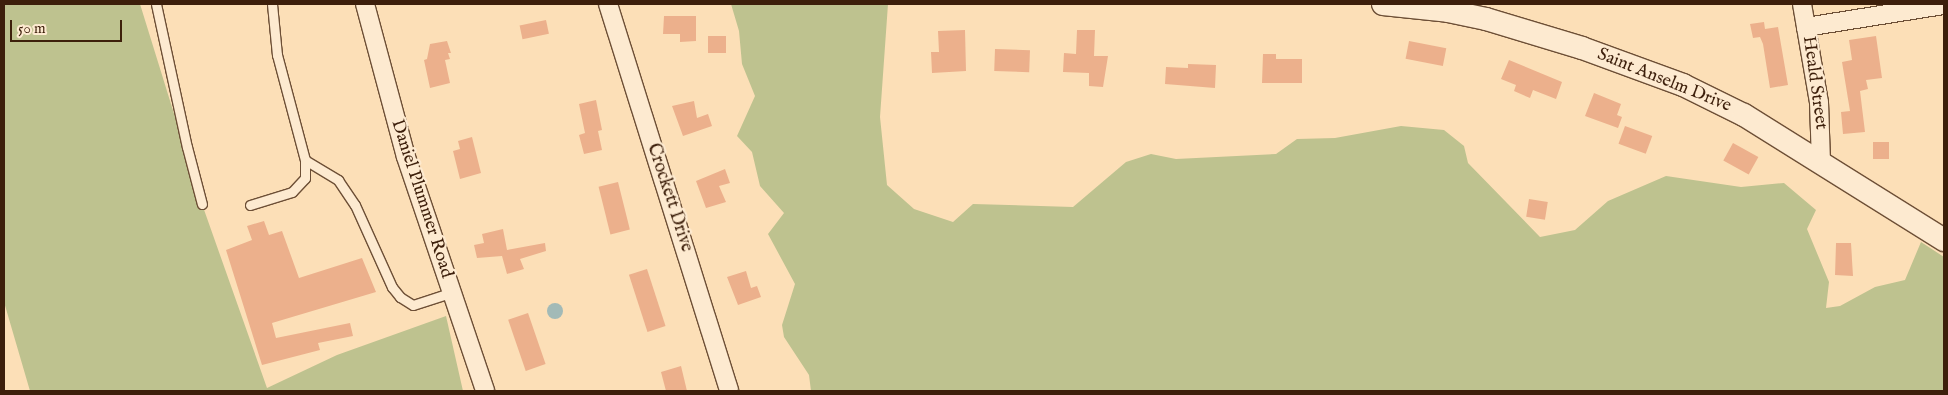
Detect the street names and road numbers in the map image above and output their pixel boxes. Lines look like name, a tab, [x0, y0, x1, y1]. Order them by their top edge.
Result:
street label: Heald Street	[1797, 35, 1831, 131]
street label: Saint Anselm Drive	[1594, 44, 1734, 118]
street label: Daniel Plummer Road	[385, 117, 457, 281]
street label: Crockett Drive	[641, 141, 697, 255]

